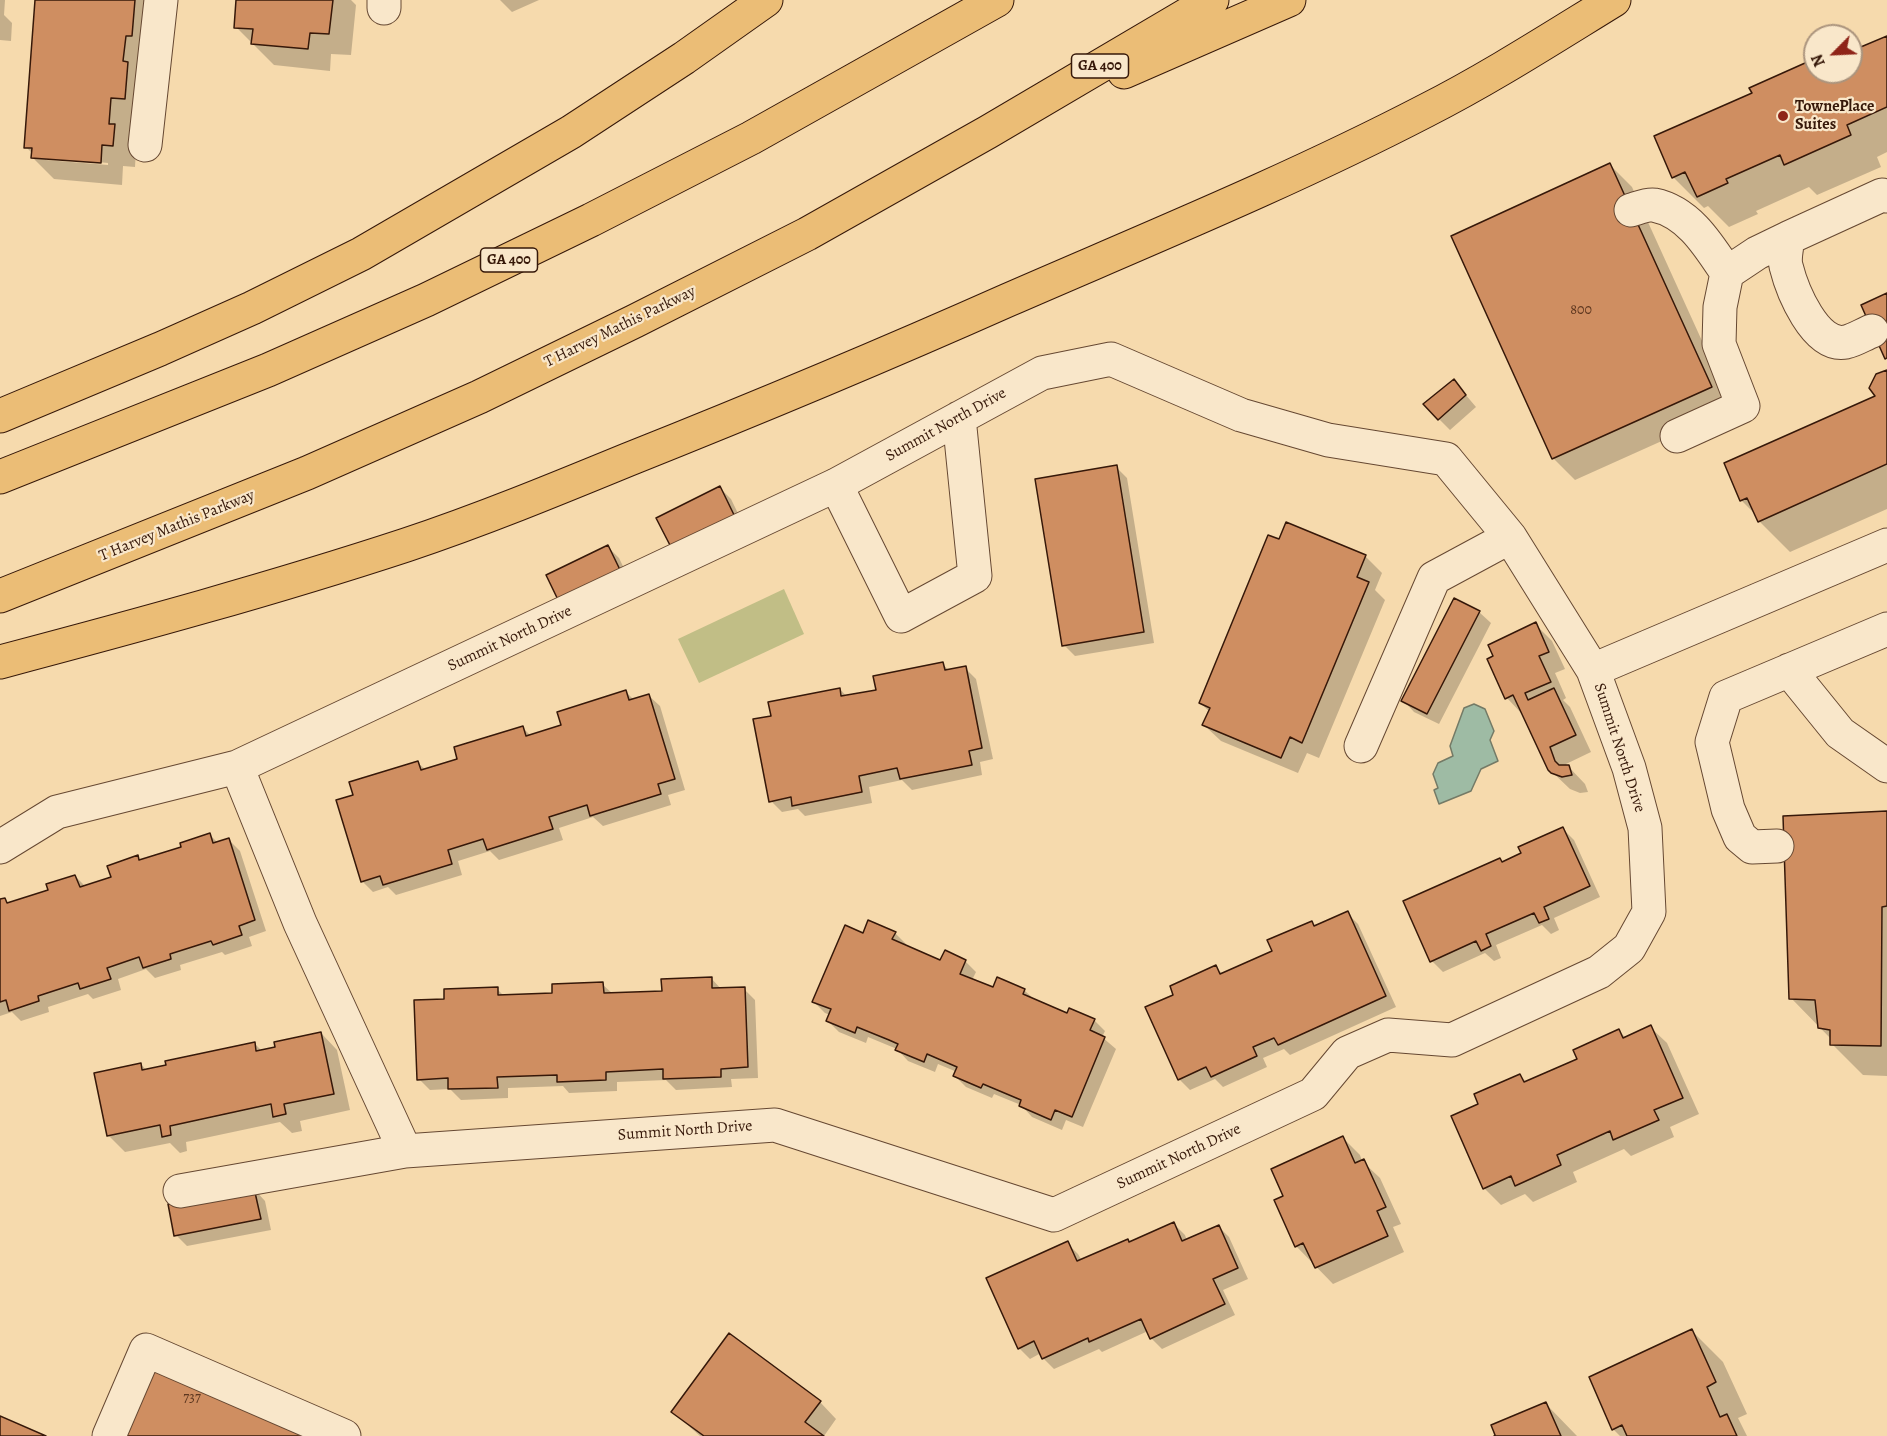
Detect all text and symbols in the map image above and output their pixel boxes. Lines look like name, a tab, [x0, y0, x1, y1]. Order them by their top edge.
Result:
north arrow	[1803, 24, 1863, 84]
text: N	[1806, 51, 1831, 70]
road number: GA 400	[1072, 54, 1128, 78]
place label: TownePlace Suites	[1795, 97, 1874, 135]
marker: TownePlace Suites	[1776, 109, 1790, 123]
road number: GA 400	[480, 248, 538, 272]
street label: T Harvey Mathis Parkway	[541, 282, 699, 372]
house number: 800	[1570, 303, 1592, 319]
street label: Summit North Drive	[882, 384, 1010, 466]
street label: T Harvey Mathis Parkway	[96, 486, 258, 566]
street label: Summit North Drive	[445, 602, 575, 676]
street label: Summit North Drive	[1589, 681, 1649, 815]
street label: Summit North Drive	[617, 1117, 753, 1145]
street label: Summit North Drive	[1114, 1120, 1244, 1194]
house number: 737	[183, 1391, 201, 1407]

